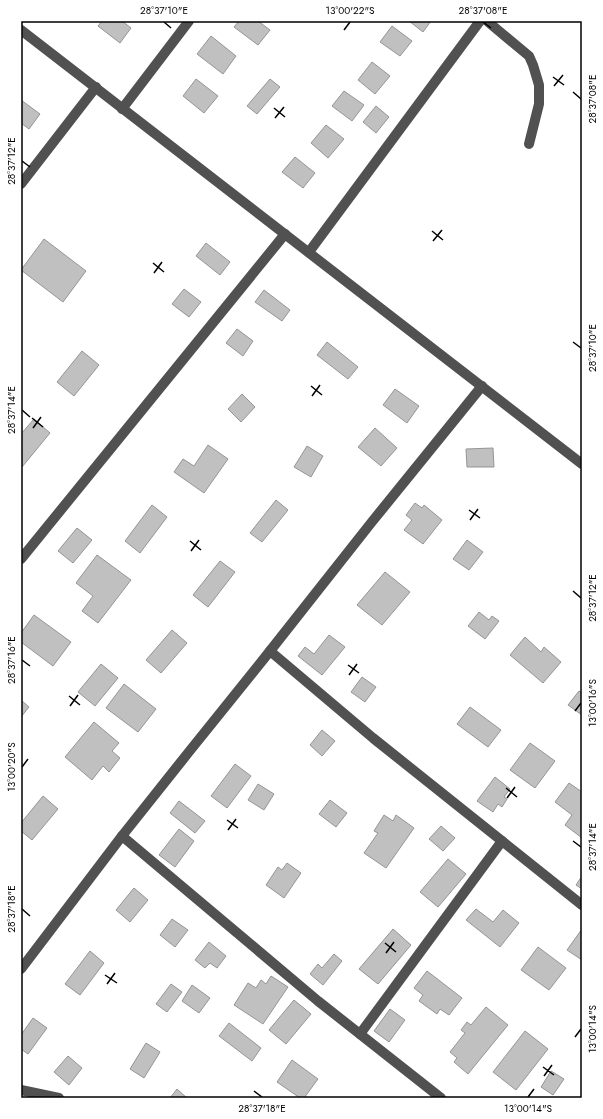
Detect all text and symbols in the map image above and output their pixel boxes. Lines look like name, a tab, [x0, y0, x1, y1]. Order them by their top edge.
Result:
text: 28°37'10"E	[140, 3, 188, 18]
text: 13°00'22"S	[325, 3, 375, 18]
text: 28°37'08"E	[459, 3, 507, 18]
text: 28°37'08"E	[585, 75, 600, 123]
text: 28°37'12"E	[4, 137, 19, 185]
text: 28°37'10"E	[585, 324, 600, 372]
text: 28°37'14"E	[4, 386, 19, 434]
text: 28°37'12"E	[585, 574, 600, 622]
text: 28°37'16"E	[4, 636, 19, 684]
text: 13°00'16"S	[585, 678, 600, 727]
text: 13°00'20"S	[4, 742, 19, 792]
text: 28°37'14"E	[585, 823, 600, 871]
text: 28°37'18"E	[4, 885, 19, 933]
text: 13°00'14"S	[585, 1004, 600, 1053]
text: 28°37'18"E	[238, 1101, 286, 1116]
text: 13°00'14"S	[504, 1101, 553, 1116]

